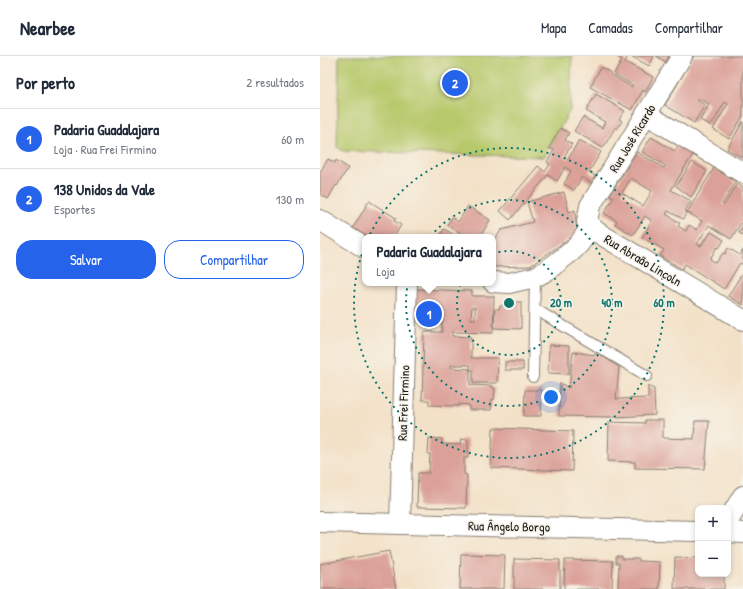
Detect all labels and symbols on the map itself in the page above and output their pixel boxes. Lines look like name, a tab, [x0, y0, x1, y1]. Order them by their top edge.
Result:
pin: 2	[442, 68, 468, 98]
street label: Rua José Ricardo	[605, 100, 659, 176]
street label: Rua Abraão Lincoln	[601, 230, 685, 290]
text: 20 m	[550, 294, 572, 311]
text: 40 m	[602, 294, 622, 311]
text: 60 m	[653, 294, 675, 311]
centre of rings	[502, 296, 516, 310]
pin: 1	[416, 299, 442, 329]
street label: Rua Frei Firmino	[393, 365, 413, 441]
your location	[541, 387, 561, 407]
street label: Rua Ângelo Borgo	[468, 516, 550, 536]

